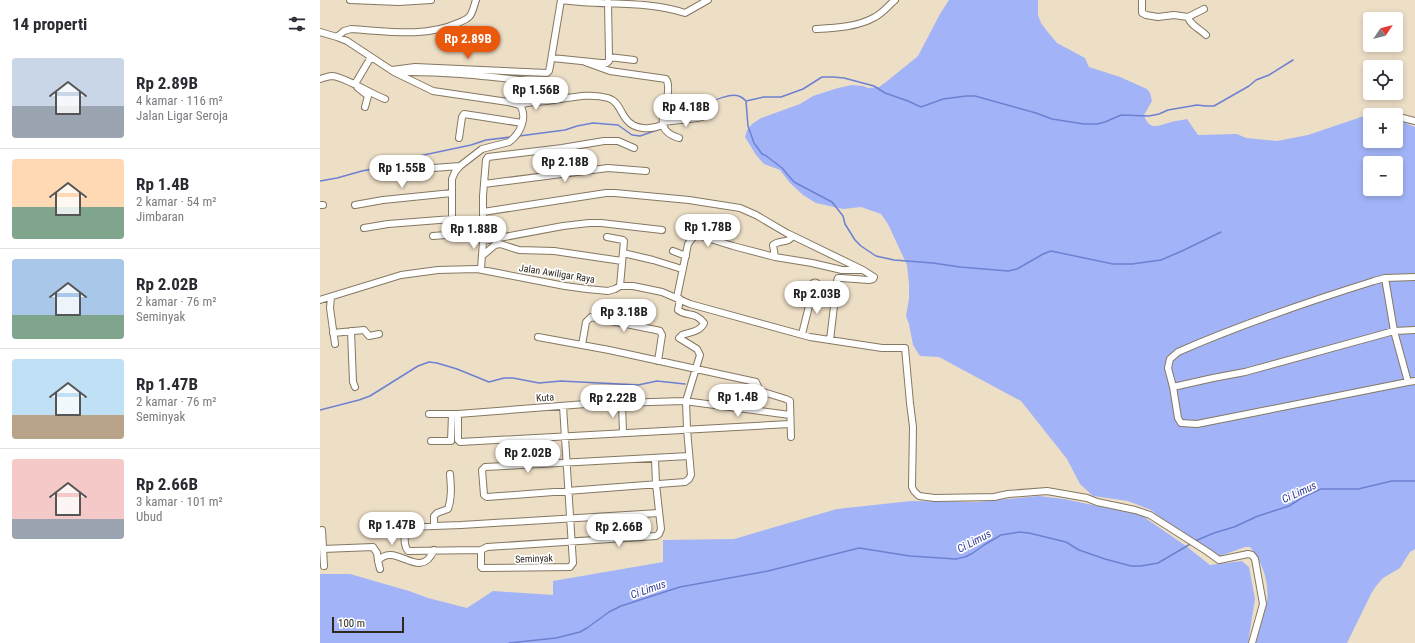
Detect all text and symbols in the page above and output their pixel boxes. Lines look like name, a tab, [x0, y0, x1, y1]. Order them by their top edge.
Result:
north arrow	[1363, 12, 1403, 52]
map controls	[1363, 12, 1403, 196]
icon: filters	[286, 13, 308, 35]
text: 14 properti	[12, 14, 87, 34]
pin: Rp 2.89B	[427, 26, 509, 60]
text: Rp 2.89B	[444, 31, 492, 46]
button: locate	[1363, 60, 1403, 100]
text: Rp 2.89B	[136, 73, 198, 93]
icon: home	[44, 74, 92, 122]
pin: Rp 1.56B	[495, 77, 577, 111]
text: Rp 1.56B	[512, 82, 560, 97]
text: 4 kamar · 116 m²	[136, 93, 223, 108]
pin: Rp 4.18B	[645, 94, 727, 128]
text: Rp 4.18B	[662, 99, 710, 114]
text: Jalan Ligar Seroja	[136, 108, 228, 123]
button: +	[1363, 108, 1403, 148]
pin: Rp 2.18B	[524, 149, 606, 183]
text: Rp 2.18B	[541, 154, 589, 169]
pin: Rp 1.55B	[361, 155, 443, 189]
button: −	[1363, 156, 1403, 196]
text: Rp 1.55B	[378, 160, 426, 175]
text: Rp 1.4B	[136, 174, 189, 194]
icon: home	[44, 175, 92, 223]
text: 2 kamar · 54 m²	[136, 194, 217, 209]
text: Jimbaran	[136, 209, 184, 224]
pin: Rp 1.78B	[667, 214, 749, 248]
pin: Rp 1.88B	[433, 216, 515, 250]
text: Rp 1.78B	[684, 219, 732, 234]
text: Rp 1.88B	[450, 221, 498, 236]
street label: Jalan Awiligar Raya	[518, 262, 596, 285]
text: Rp 2.02B	[136, 274, 198, 294]
icon: home	[44, 275, 92, 323]
pin: Rp 2.03B	[776, 281, 858, 315]
text: Rp 2.03B	[793, 286, 841, 301]
text: 2 kamar · 76 m²	[136, 294, 217, 309]
pin: Rp 3.18B	[583, 299, 665, 333]
text: Rp 3.18B	[600, 304, 648, 319]
text: Seminyak	[136, 309, 185, 324]
text: Rp 1.47B	[136, 374, 198, 394]
icon: home	[44, 375, 92, 423]
pin: Rp 1.4B	[701, 384, 775, 418]
pin: Rp 2.22B	[572, 385, 654, 419]
text: Rp 1.4B	[718, 389, 758, 404]
text: Rp 2.22B	[589, 390, 637, 405]
street label: Kuta	[536, 391, 555, 404]
text: 2 kamar · 76 m²	[136, 394, 217, 409]
text: Seminyak	[136, 409, 185, 424]
pin: Rp 2.02B	[487, 440, 569, 474]
text: Rp 2.02B	[504, 445, 552, 460]
text: Rp 2.66B	[136, 474, 198, 494]
icon: home	[44, 475, 92, 523]
water label: Ci Limus	[1280, 479, 1319, 506]
text: 3 kamar · 101 m²	[136, 494, 223, 509]
text: Ubud	[136, 509, 162, 524]
pin: Rp 1.47B	[351, 512, 433, 546]
pin: Rp 2.66B	[578, 514, 660, 548]
text: Rp 1.47B	[368, 517, 416, 532]
text: Rp 2.66B	[595, 519, 643, 534]
water label: Ci Limus	[955, 527, 994, 556]
street label: Seminyak	[515, 552, 554, 565]
water label: Ci Limus	[629, 577, 668, 602]
scale bar	[332, 615, 404, 634]
text: 100 m	[338, 617, 365, 630]

